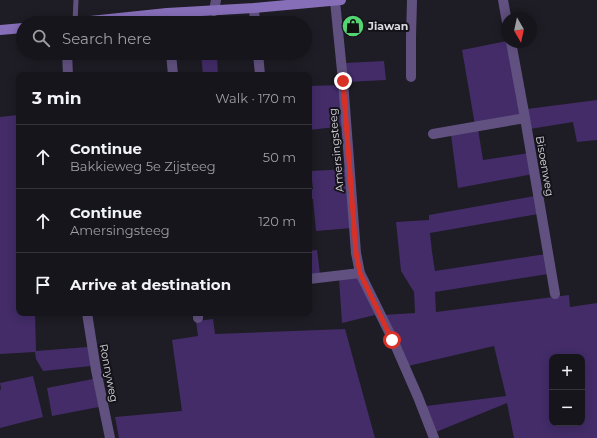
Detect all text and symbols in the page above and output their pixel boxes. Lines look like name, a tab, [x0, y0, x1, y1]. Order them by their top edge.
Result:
north arrow	[501, 12, 537, 48]
shop icon: Jiawan	[340, 13, 366, 39]
search box	[16, 16, 312, 60]
place label: Jiawan	[367, 19, 408, 33]
icon: search	[30, 27, 52, 49]
text: Search here	[62, 29, 151, 48]
route end	[334, 72, 352, 90]
text: 3 min	[32, 88, 82, 108]
text: Walk · 170 m	[215, 90, 296, 106]
street label: Amersingsteeg	[325, 107, 347, 193]
street label: Bisoenweg	[533, 135, 557, 197]
text: Continue	[70, 139, 142, 158]
icon: ahead	[32, 146, 54, 168]
text: 50 m	[263, 149, 296, 165]
text: Bakkieweg 5e Zijsteeg	[70, 158, 216, 174]
text: Continue	[70, 203, 142, 222]
icon: ahead	[32, 210, 54, 232]
text: 120 m	[258, 213, 296, 229]
text: Amersingsteeg	[70, 222, 170, 238]
icon: arrive	[32, 274, 54, 296]
text: Arrive at destination	[70, 275, 231, 294]
route start	[383, 331, 401, 349]
street label: Ronnyweg	[96, 343, 122, 403]
map controls	[549, 354, 585, 426]
button: +	[549, 354, 585, 390]
button: −	[549, 390, 585, 426]

